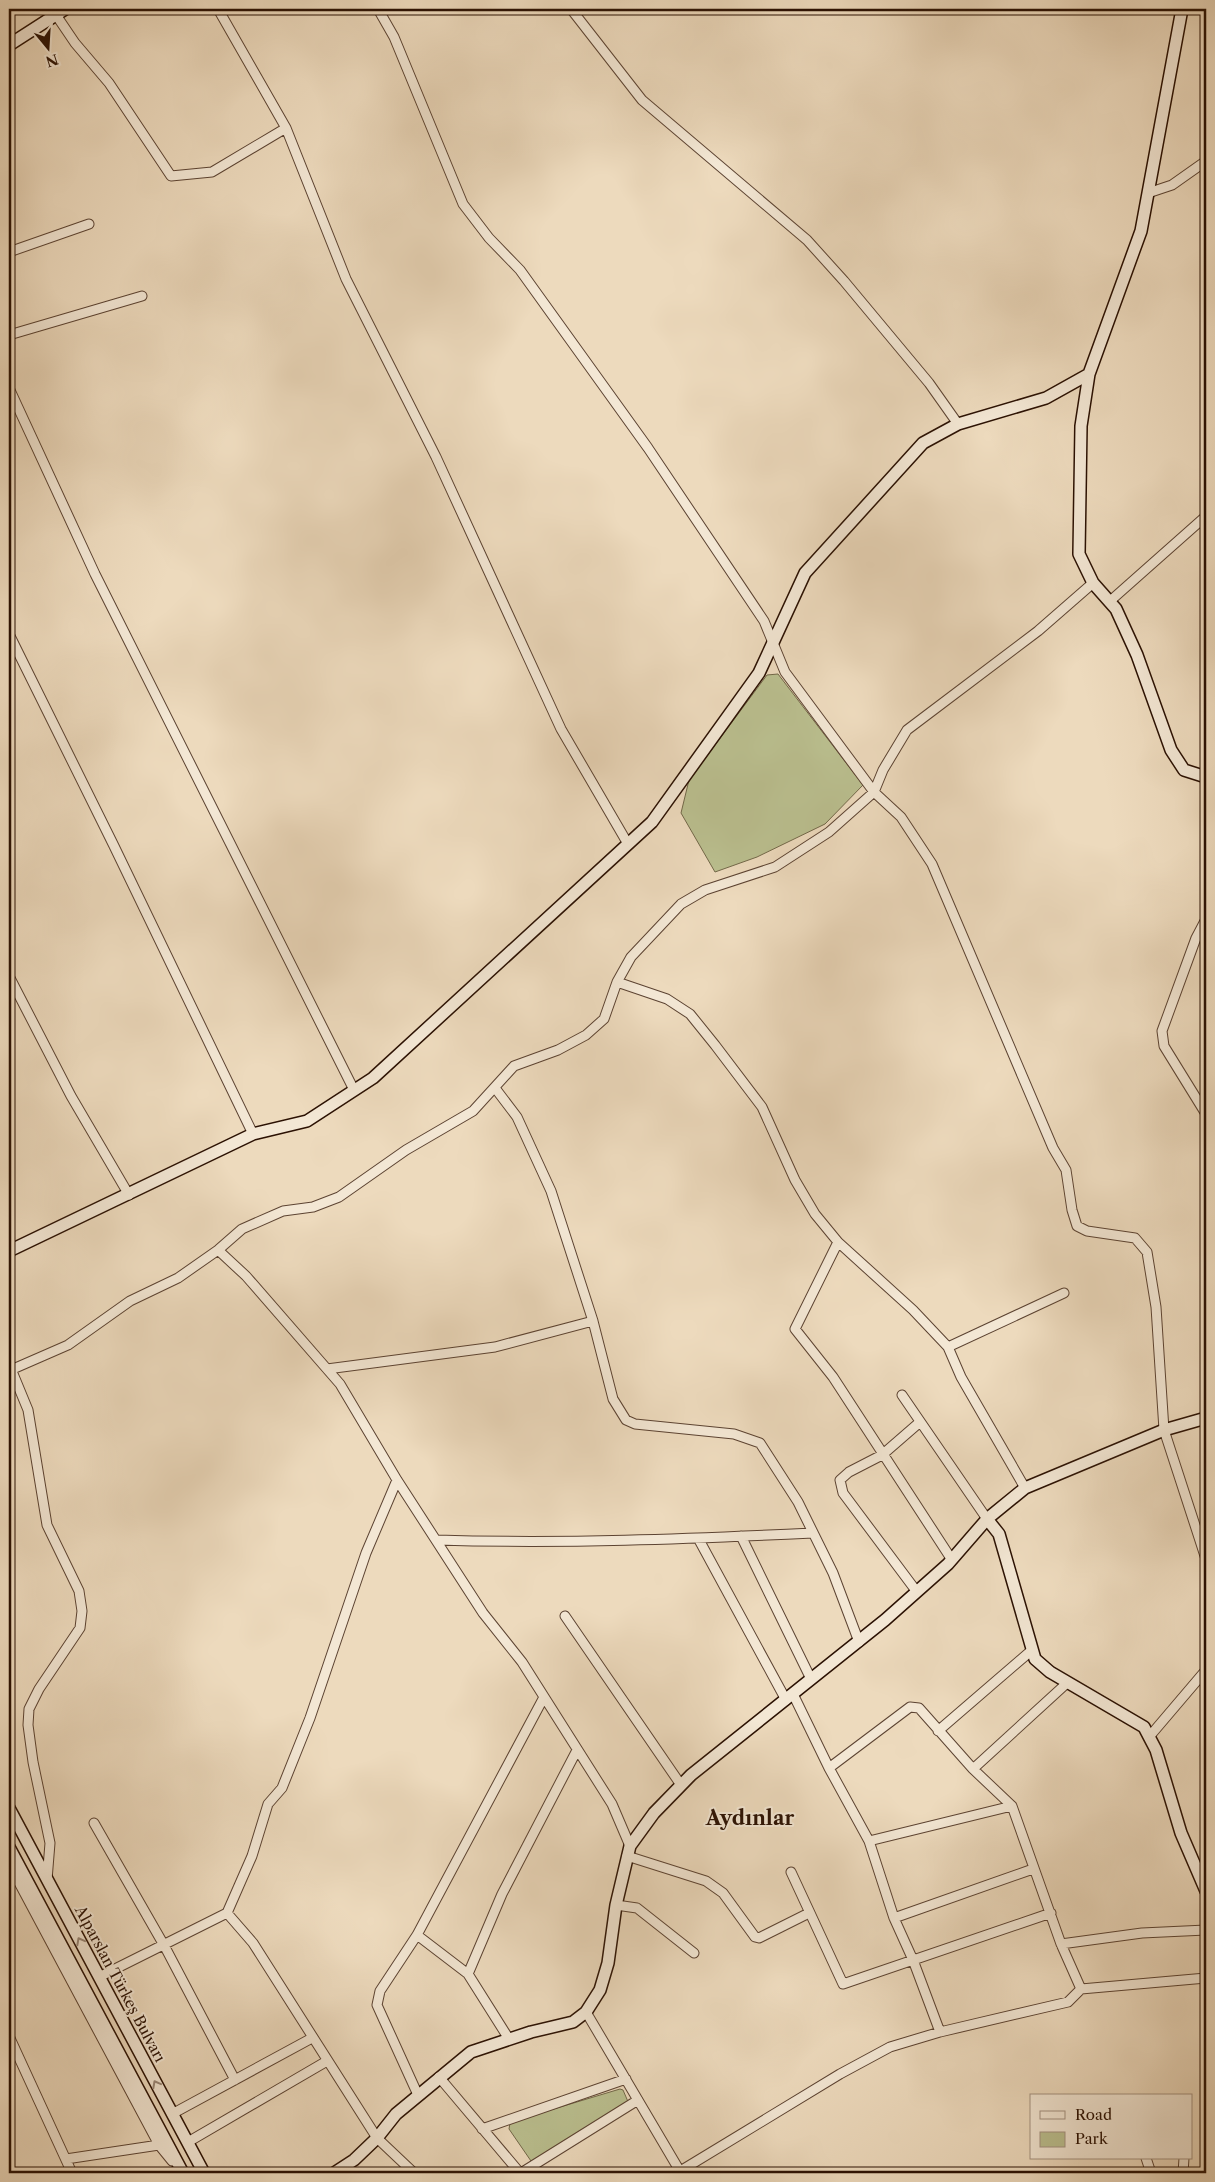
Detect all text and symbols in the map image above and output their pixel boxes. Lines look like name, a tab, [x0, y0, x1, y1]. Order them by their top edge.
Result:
north arrow	[22, 22, 72, 72]
text: N	[43, 50, 61, 71]
district label: Aydınlar	[705, 1806, 794, 1830]
street label: Alparslan Türkeş Bulvarı	[71, 1901, 170, 2066]
one-way arrow	[76, 1937, 86, 1946]
one-way arrow	[153, 2080, 163, 2089]
legend	[1030, 2094, 1192, 2160]
text: Road	[1075, 2105, 1112, 2124]
text: Park	[1075, 2129, 1109, 2148]

